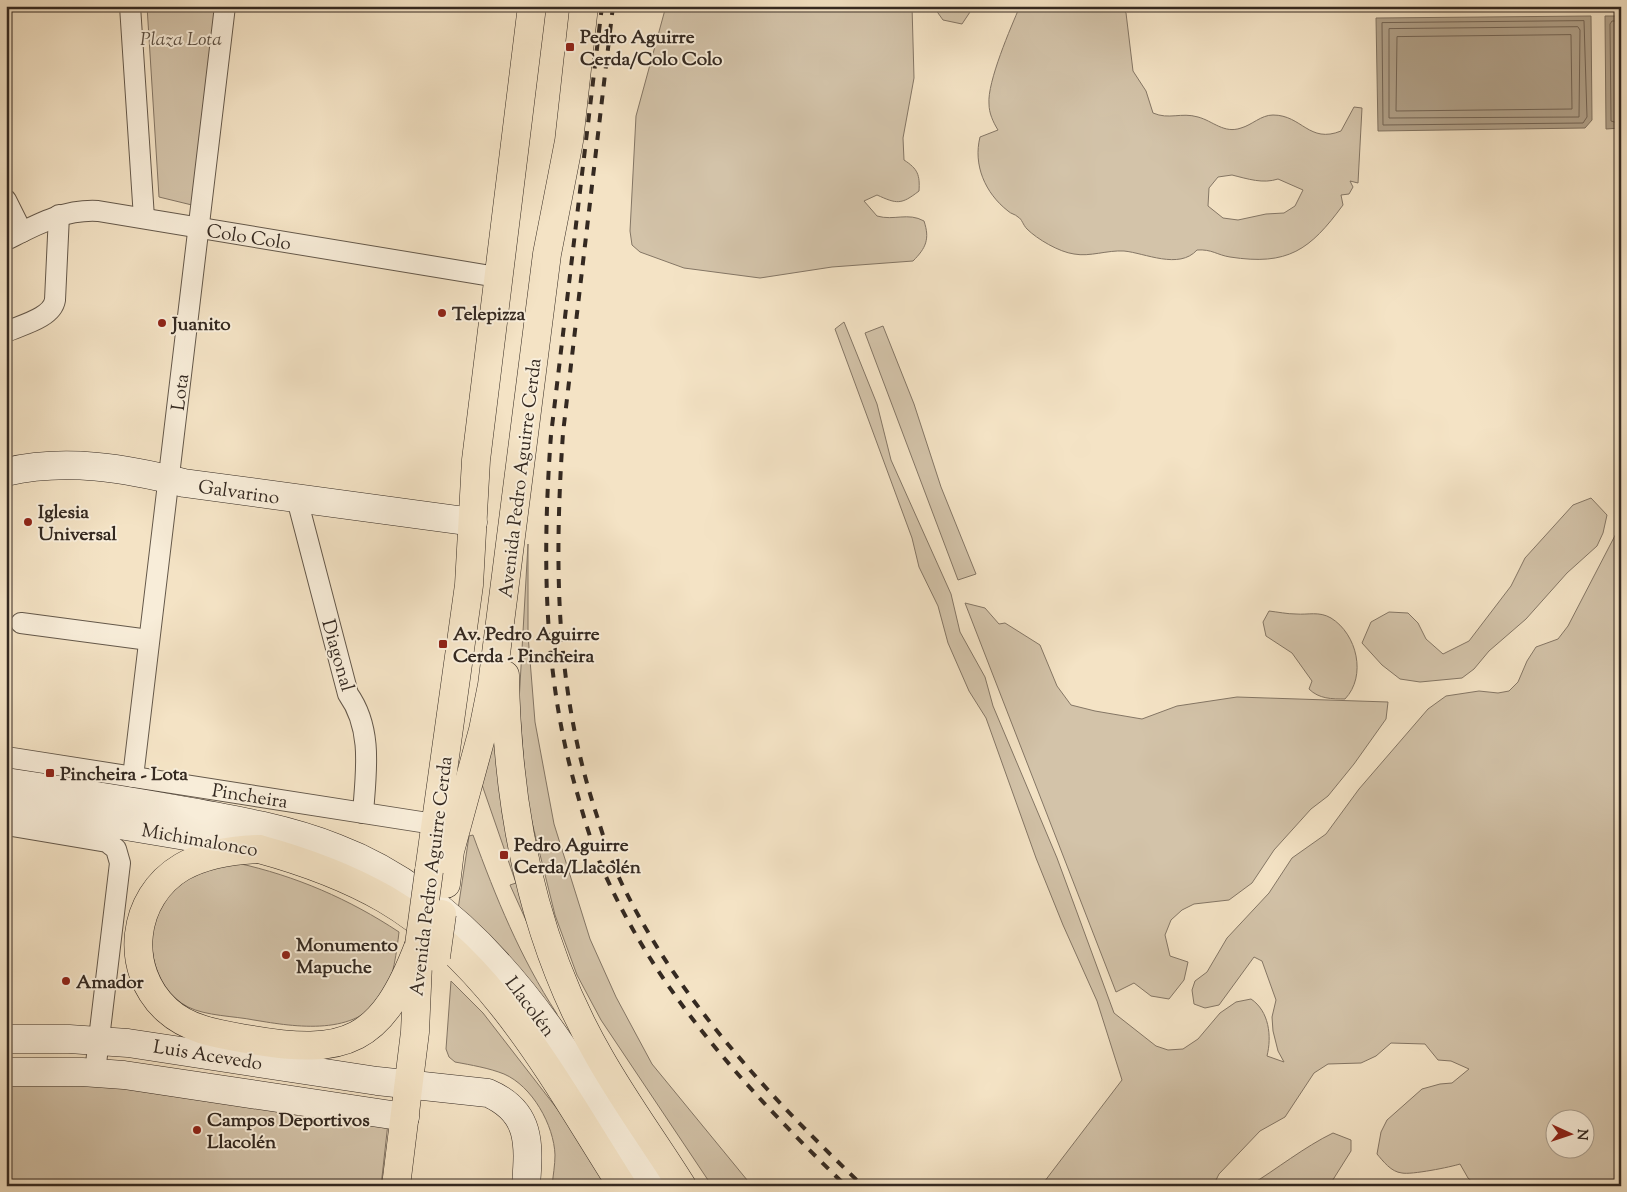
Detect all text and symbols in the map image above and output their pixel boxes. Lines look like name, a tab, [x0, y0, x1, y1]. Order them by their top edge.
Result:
place label: Pedro Aguirre Cerda/Colo Colo	[580, 25, 723, 74]
park label: Plaza Lota	[140, 27, 222, 54]
marker: Pedro Aguirre Cerda/Colo Colo	[564, 41, 576, 53]
street label: Colo Colo	[204, 218, 293, 258]
place label: Telepizza	[452, 302, 526, 329]
marker: Telepizza	[436, 307, 448, 319]
place label: Juanito	[170, 312, 231, 339]
marker: Juanito	[156, 317, 168, 329]
street label: Avenida Pedro Aguirre Cerda	[493, 357, 550, 600]
street label: Lota	[166, 372, 197, 412]
street label: Galvarino	[196, 474, 281, 513]
place label: Iglesia Universal	[38, 500, 118, 549]
marker: Iglesia Universal	[22, 516, 34, 528]
street label: Diagonal	[313, 616, 360, 695]
place label: Av. Pedro Aguirre Cerda - Pincheira	[453, 622, 600, 671]
marker: Av. Pedro Aguirre Cerda - Pincheira	[437, 638, 449, 650]
street label: Avenida Pedro Aguirre Cerda	[404, 755, 461, 998]
place label: Pincheira - Lota	[60, 762, 188, 789]
marker: Pincheira - Lota	[44, 767, 56, 779]
street label: Pincheira	[210, 778, 290, 817]
street label: Michimalonco	[139, 818, 260, 865]
place label: Pedro Aguirre Cerda/Llacolén	[514, 833, 642, 882]
marker: Pedro Aguirre Cerda/Llacolén	[498, 849, 510, 861]
place label: Monumento Mapuche	[296, 933, 398, 982]
marker: Monumento Mapuche	[280, 949, 292, 961]
place label: Amador	[76, 970, 145, 997]
street label: Llacolén	[497, 972, 561, 1043]
marker: Amador	[60, 975, 72, 987]
street label: Luis Acevedo	[151, 1035, 264, 1078]
place label: Campos Deportivos Llacolén	[207, 1108, 370, 1157]
north arrow	[1544, 1110, 1594, 1160]
marker: Campos Deportivos Llacolén	[191, 1124, 203, 1136]
text: N	[1571, 1128, 1591, 1141]

